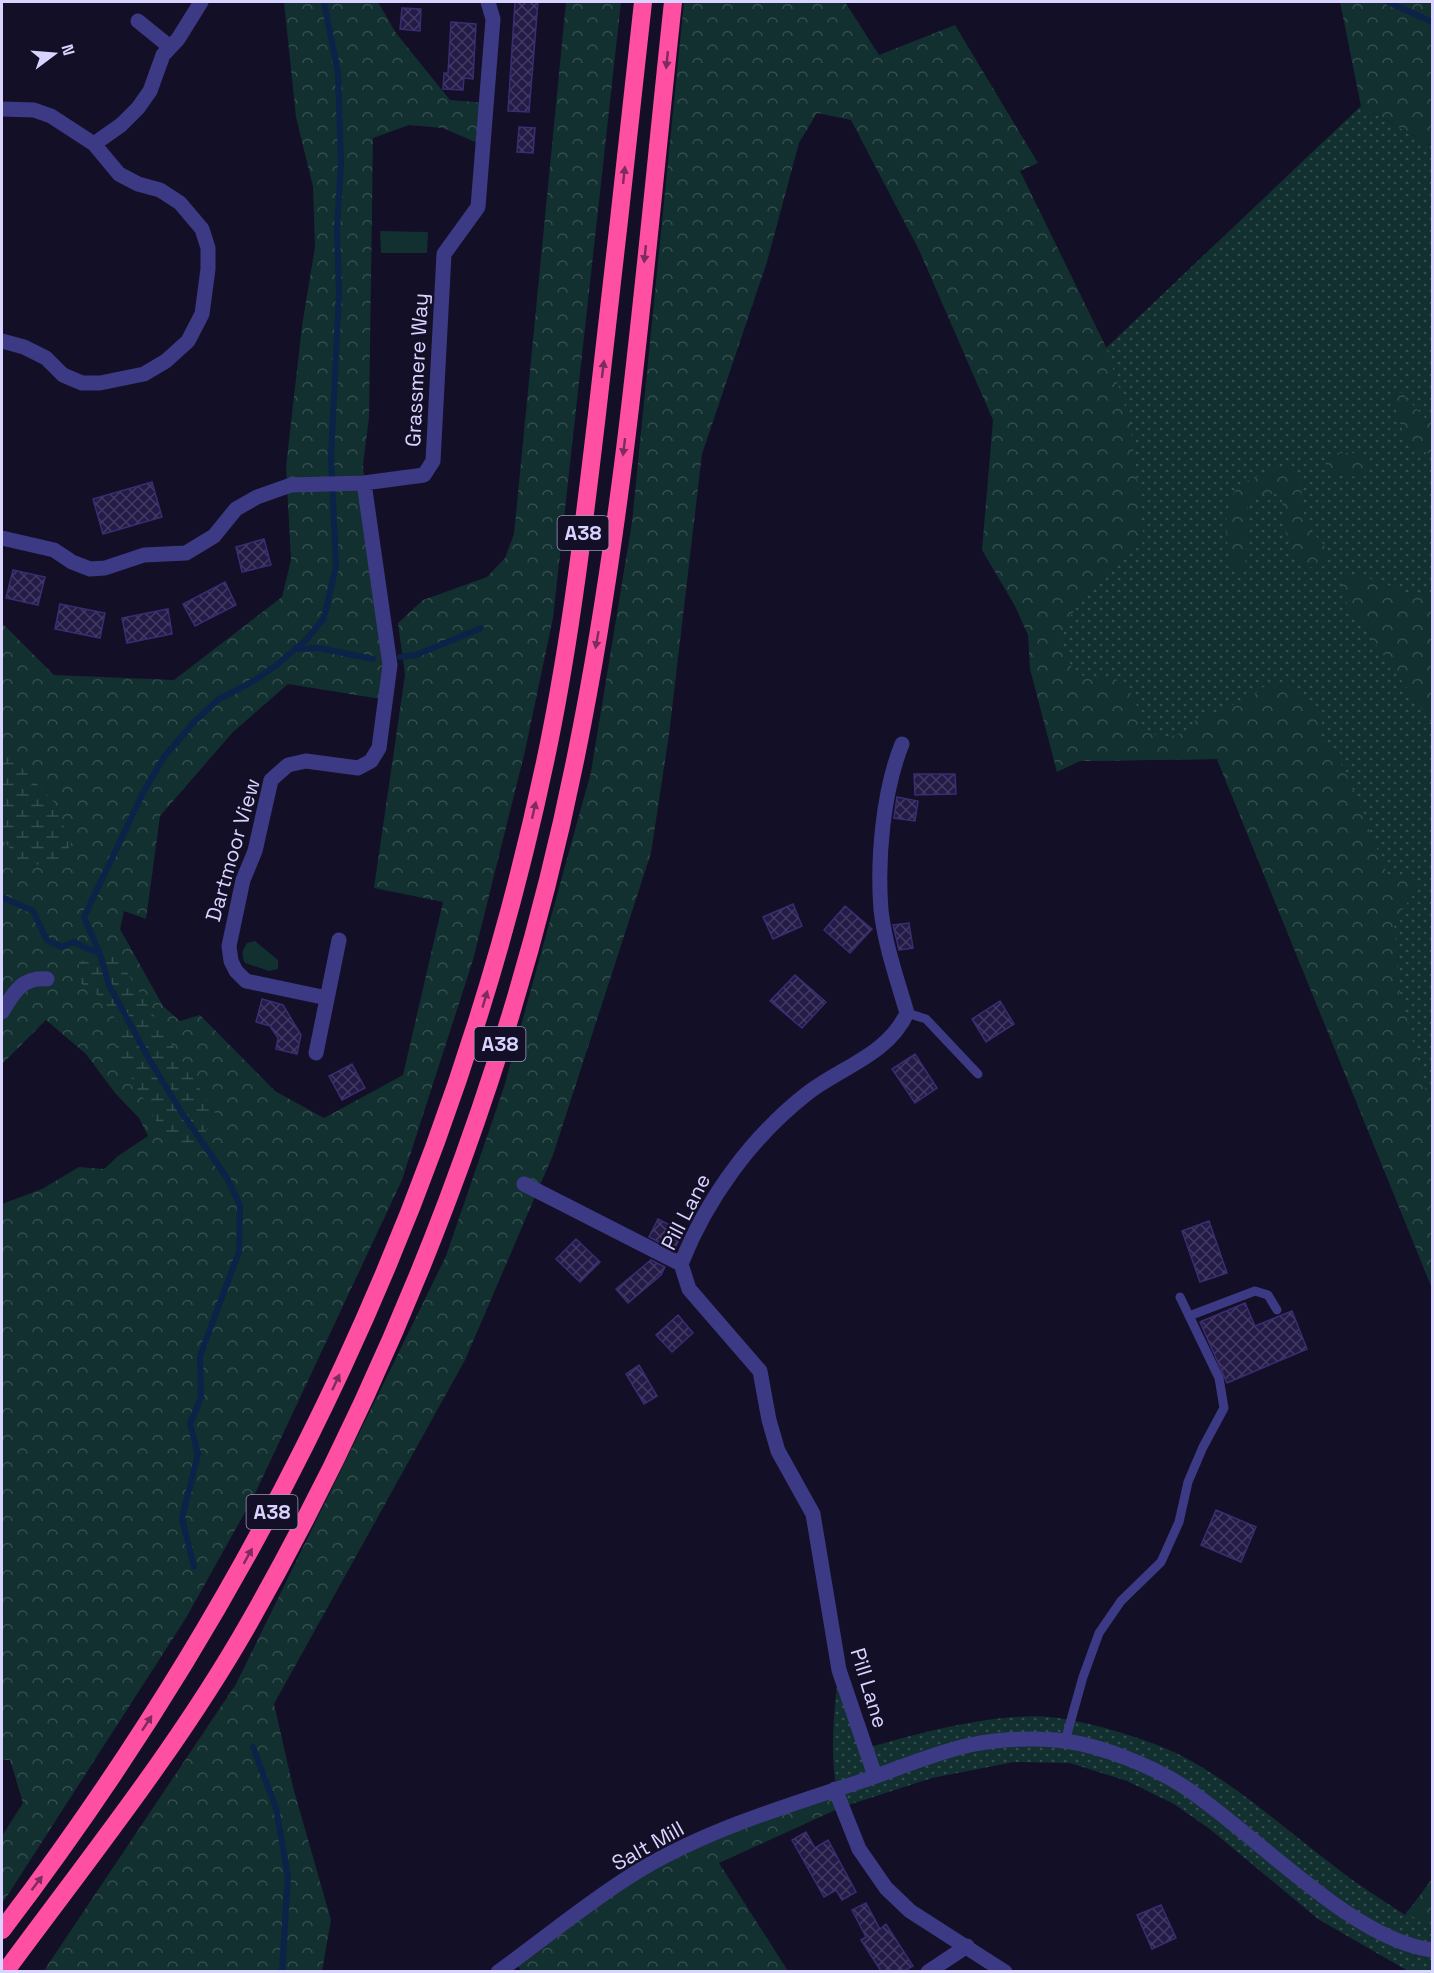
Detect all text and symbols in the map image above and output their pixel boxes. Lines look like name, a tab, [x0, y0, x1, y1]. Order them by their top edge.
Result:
north arrow	[24, 24, 84, 84]
text: N	[56, 42, 80, 58]
one-way arrow	[662, 50, 671, 69]
one-way arrow	[619, 165, 629, 184]
one-way arrow	[641, 244, 650, 263]
street label: Grassmere Way	[399, 292, 434, 448]
one-way arrow	[598, 359, 607, 378]
one-way arrow	[619, 438, 628, 457]
road number: A38	[558, 516, 608, 550]
one-way arrow	[592, 631, 601, 650]
street label: Dartmoor View	[199, 775, 266, 925]
one-way arrow	[529, 801, 539, 819]
one-way arrow	[481, 990, 490, 1008]
road number: A38	[474, 1027, 526, 1061]
street label: Pill Lane	[655, 1169, 716, 1255]
one-way arrow	[332, 1373, 341, 1390]
road number: A38	[246, 1495, 298, 1529]
one-way arrow	[243, 1547, 253, 1564]
street label: Pill Lane	[845, 1645, 894, 1731]
one-way arrow	[141, 1715, 153, 1731]
street label: Salt Mill	[607, 1815, 689, 1876]
one-way arrow	[31, 1876, 43, 1892]

